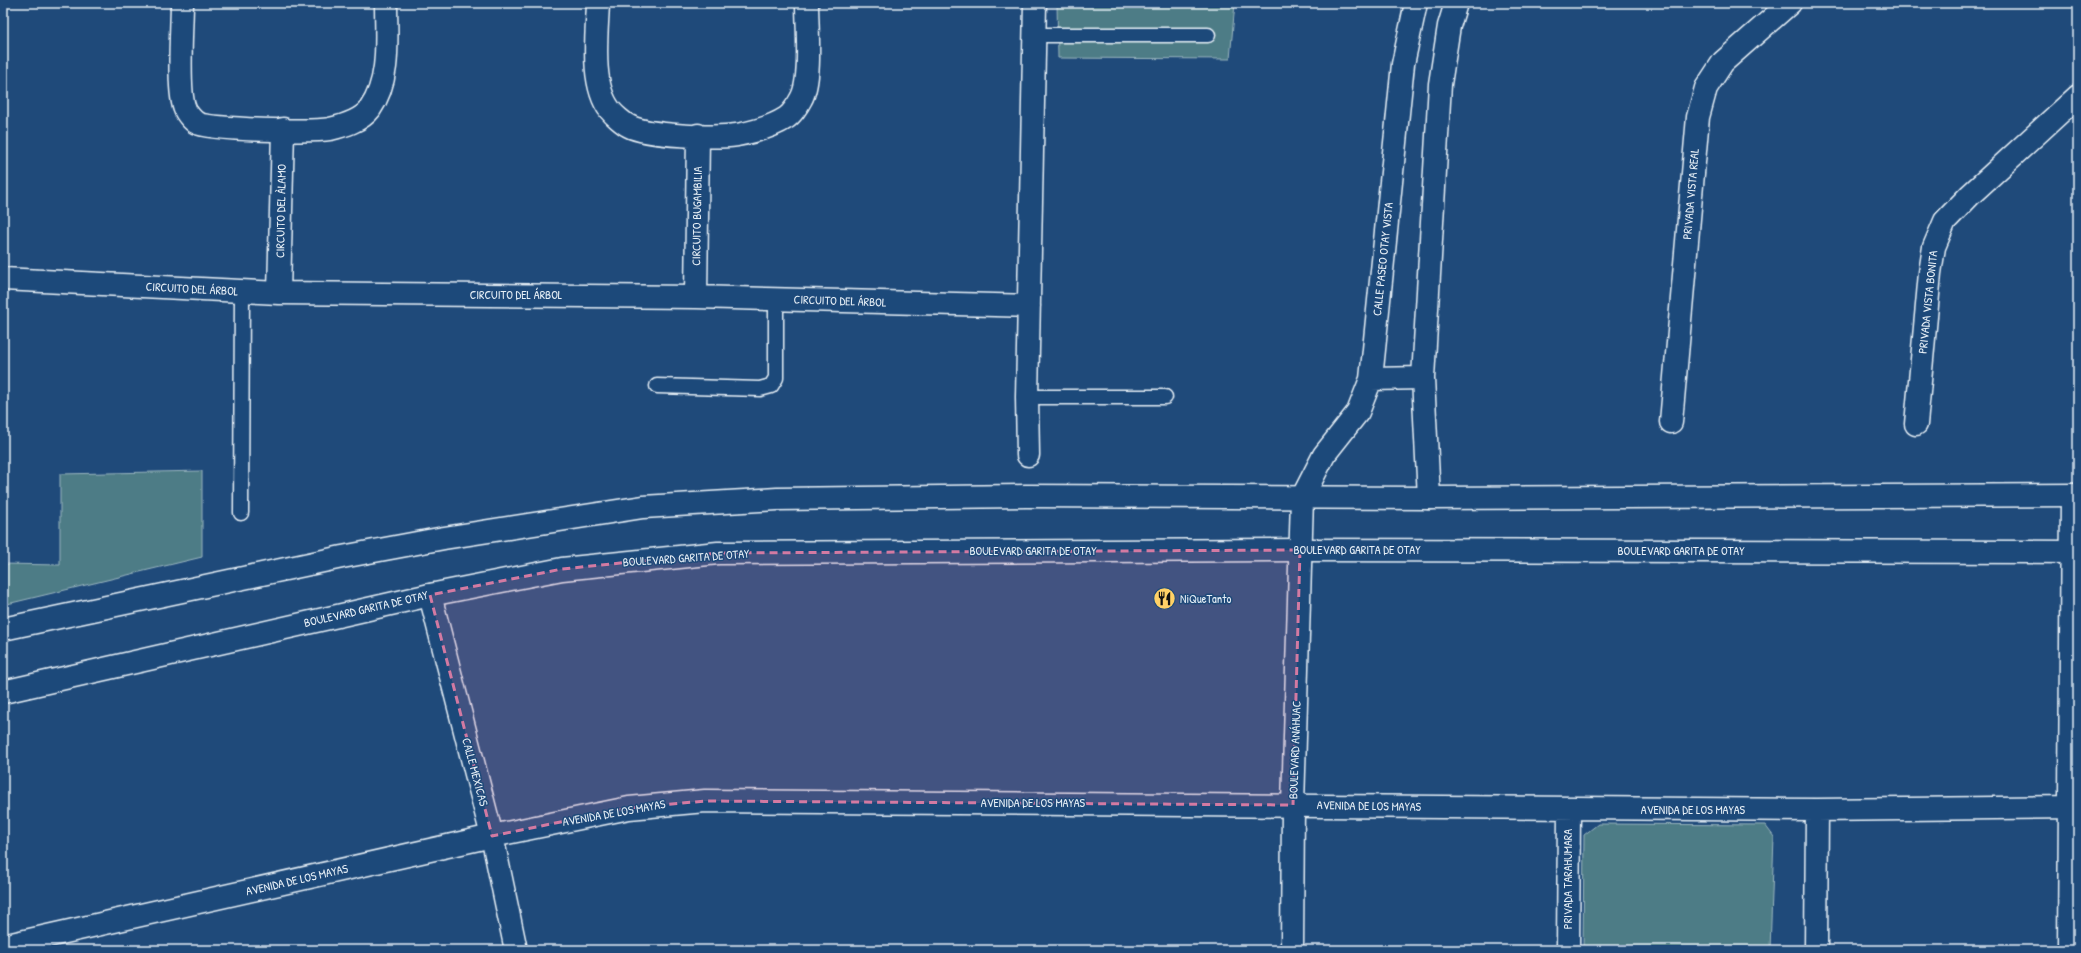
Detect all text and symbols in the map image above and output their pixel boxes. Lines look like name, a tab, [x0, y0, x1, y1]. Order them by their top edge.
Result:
street label: PRIVADA VISTA REAL	[1678, 147, 1703, 240]
street label: CIRCUITO DEL ÀLAMO	[271, 163, 290, 258]
street label: CIRCUITO BUGAMBILIA	[687, 166, 706, 266]
street label: CALLE PASEO OTAY VISTA	[1368, 201, 1397, 317]
street label: PRIVADA VISTA BONITA	[1914, 249, 1941, 354]
street label: CIRCUITO DEL ÁRBOL	[145, 278, 239, 299]
street label: CIRCUITO DEL ÁRBOL	[470, 286, 563, 303]
street label: CIRCUITO DEL ÁRBOL	[793, 290, 887, 311]
street label: BOULEVARD GARITA DE OTAY	[1294, 541, 1421, 558]
street label: BOULEVARD GARITA DE OTAY	[970, 542, 1097, 559]
street label: BOULEVARD GARITA DE OTAY	[1618, 542, 1745, 559]
street label: BOULEVARD GARITA DE OTAY	[622, 545, 751, 570]
street label: BOULEVARD GARITA DE OTAY	[302, 586, 430, 631]
restaurant icon: NiQueTanto	[1151, 586, 1177, 612]
place label: NiQueTanto	[1180, 590, 1231, 607]
street label: BOULEVARD ANÁHUAC	[1284, 700, 1305, 799]
street label: CALLE MEXICAS	[458, 736, 493, 808]
street label: AVENIDA DE LOS MAYAS	[981, 794, 1086, 811]
street label: AVENIDA DE LOS MAYAS	[561, 795, 667, 830]
street label: AVENIDA DE LOS MAYAS	[1317, 796, 1422, 815]
street label: AVENIDA DE LOS MAYAS	[1641, 801, 1746, 818]
street label: PRIVADA TARAHUMARA	[1559, 829, 1576, 929]
street label: AVENIDA DE LOS MAYAS	[244, 859, 350, 900]

